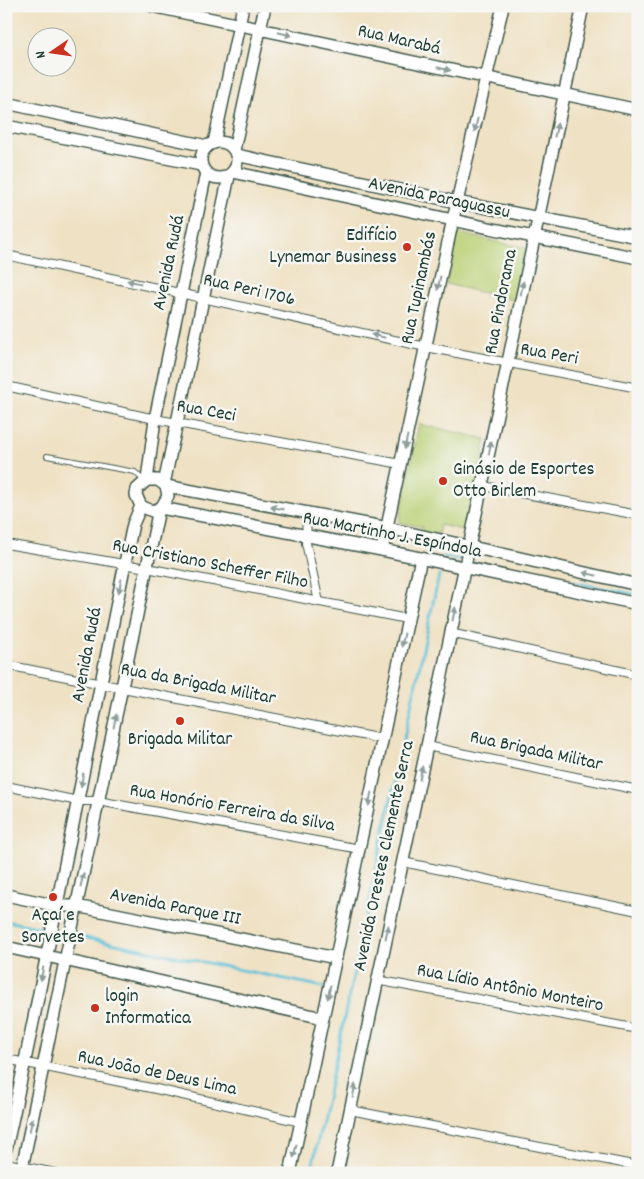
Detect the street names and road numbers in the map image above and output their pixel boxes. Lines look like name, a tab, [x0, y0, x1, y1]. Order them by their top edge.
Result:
street label: Rua Marabá	[355, 18, 444, 64]
street label: Avenida Paraguassu	[366, 171, 512, 227]
street label: Avenida Rudá	[147, 212, 193, 313]
street label: Rua Tupinambás	[395, 229, 445, 347]
street label: Rua Pindorama	[479, 246, 526, 357]
street label: Rua Peri 1706	[200, 267, 298, 315]
street label: Rua Peri	[518, 337, 581, 373]
street label: Rua Ceci	[174, 394, 238, 431]
street label: Rua Martinho J. Espíndola	[300, 505, 485, 567]
street label: Rua Cristiano Scheffer Filho	[110, 533, 310, 597]
street label: Avenida Rudá	[66, 604, 111, 705]
street label: Rua da Brigada Militar	[118, 657, 278, 713]
street label: Rua Brigada Militar	[467, 725, 605, 779]
street label: Avenida Orestes Clemente Serra	[347, 737, 423, 974]
street label: Rua Honório Ferreira da Silva	[127, 778, 338, 841]
street label: Avenida Parque III	[107, 882, 243, 934]
street label: Rua Lídio Antônio Monteiro	[414, 958, 606, 1020]
street label: Rua João de Deus Lima	[75, 1044, 240, 1104]

